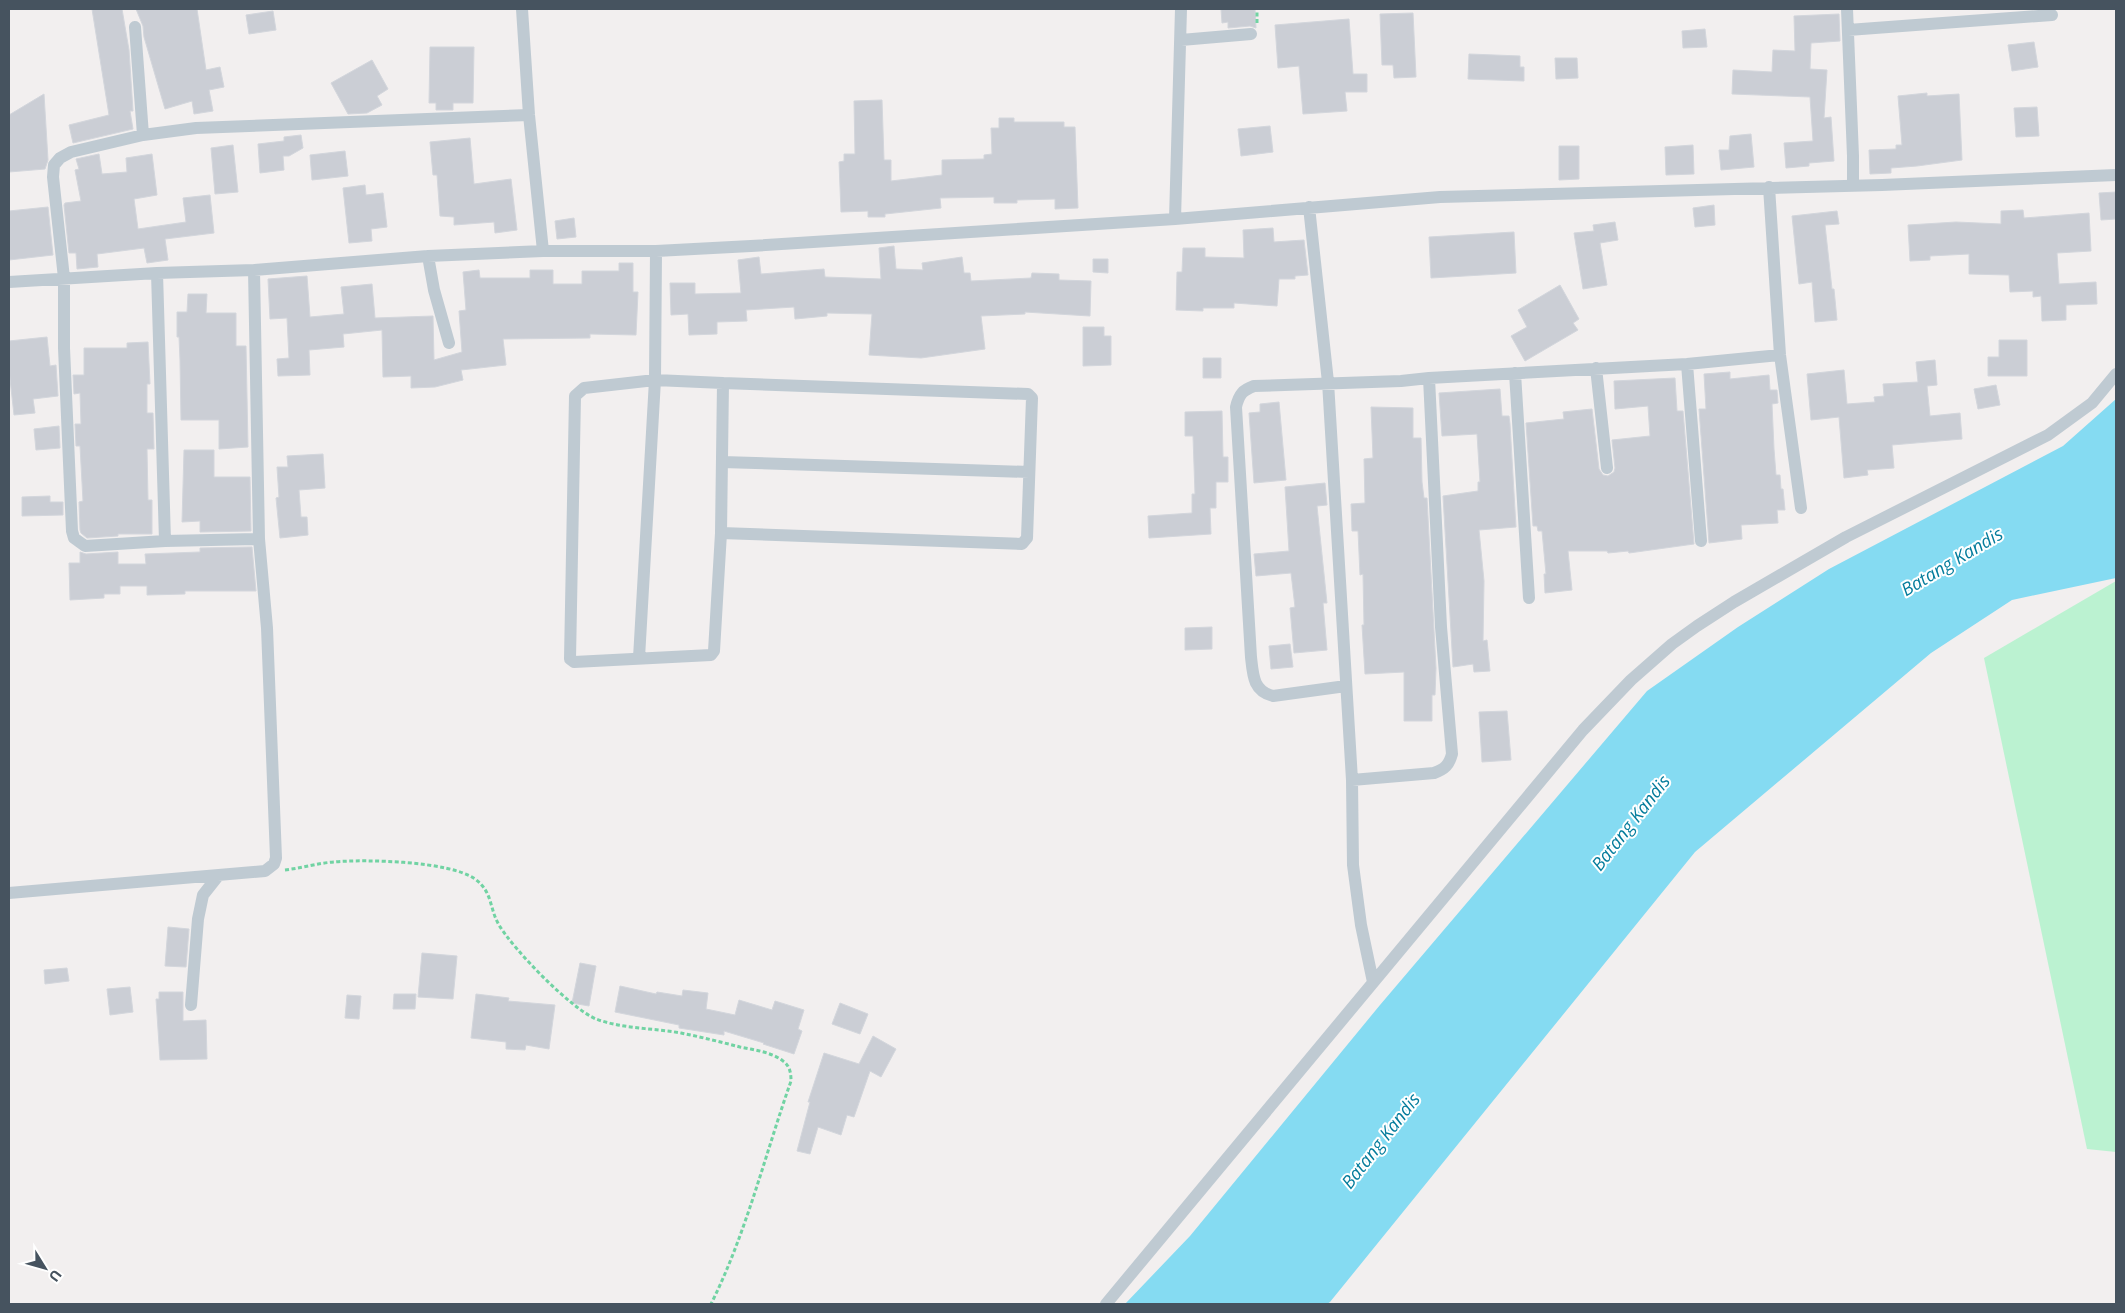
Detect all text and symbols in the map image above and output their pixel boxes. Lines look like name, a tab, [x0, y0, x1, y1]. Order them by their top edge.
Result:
water label: Batang Kandis	[1896, 521, 2007, 601]
water label: Batang Kandis	[1585, 770, 1675, 875]
water label: Batang Kandis	[1335, 1088, 1425, 1193]
north arrow	[20, 1243, 70, 1293]
text: U	[45, 1266, 67, 1286]

